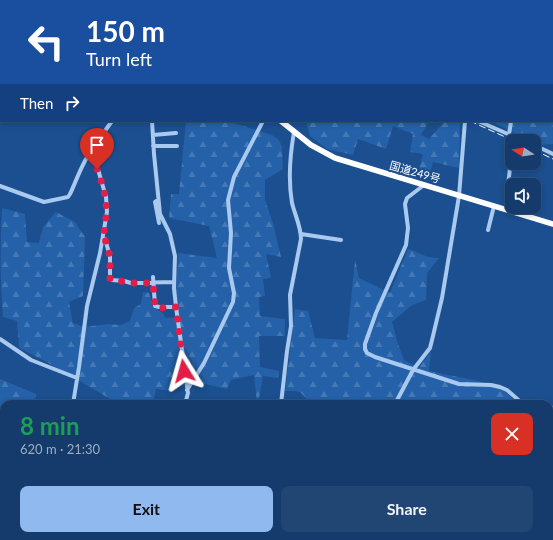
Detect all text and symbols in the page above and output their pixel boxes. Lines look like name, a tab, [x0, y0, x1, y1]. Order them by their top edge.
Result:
text: 150 m	[86, 14, 165, 48]
icon: left	[20, 16, 72, 68]
text: Turn left	[86, 48, 152, 70]
icon: right	[61, 92, 83, 114]
text: Then	[20, 94, 53, 112]
pin	[80, 128, 114, 169]
icon: arrive	[86, 134, 108, 156]
north arrow	[505, 134, 541, 170]
map controls	[505, 134, 541, 214]
street label: 国道249号	[388, 158, 442, 185]
button: sound	[505, 178, 541, 214]
position arrow	[163, 350, 205, 392]
text: 8 min	[20, 411, 80, 440]
button: close	[491, 413, 533, 455]
text: 620 m · 21:30	[20, 441, 100, 457]
button: Exit	[20, 486, 273, 532]
button: Share	[281, 486, 533, 532]

